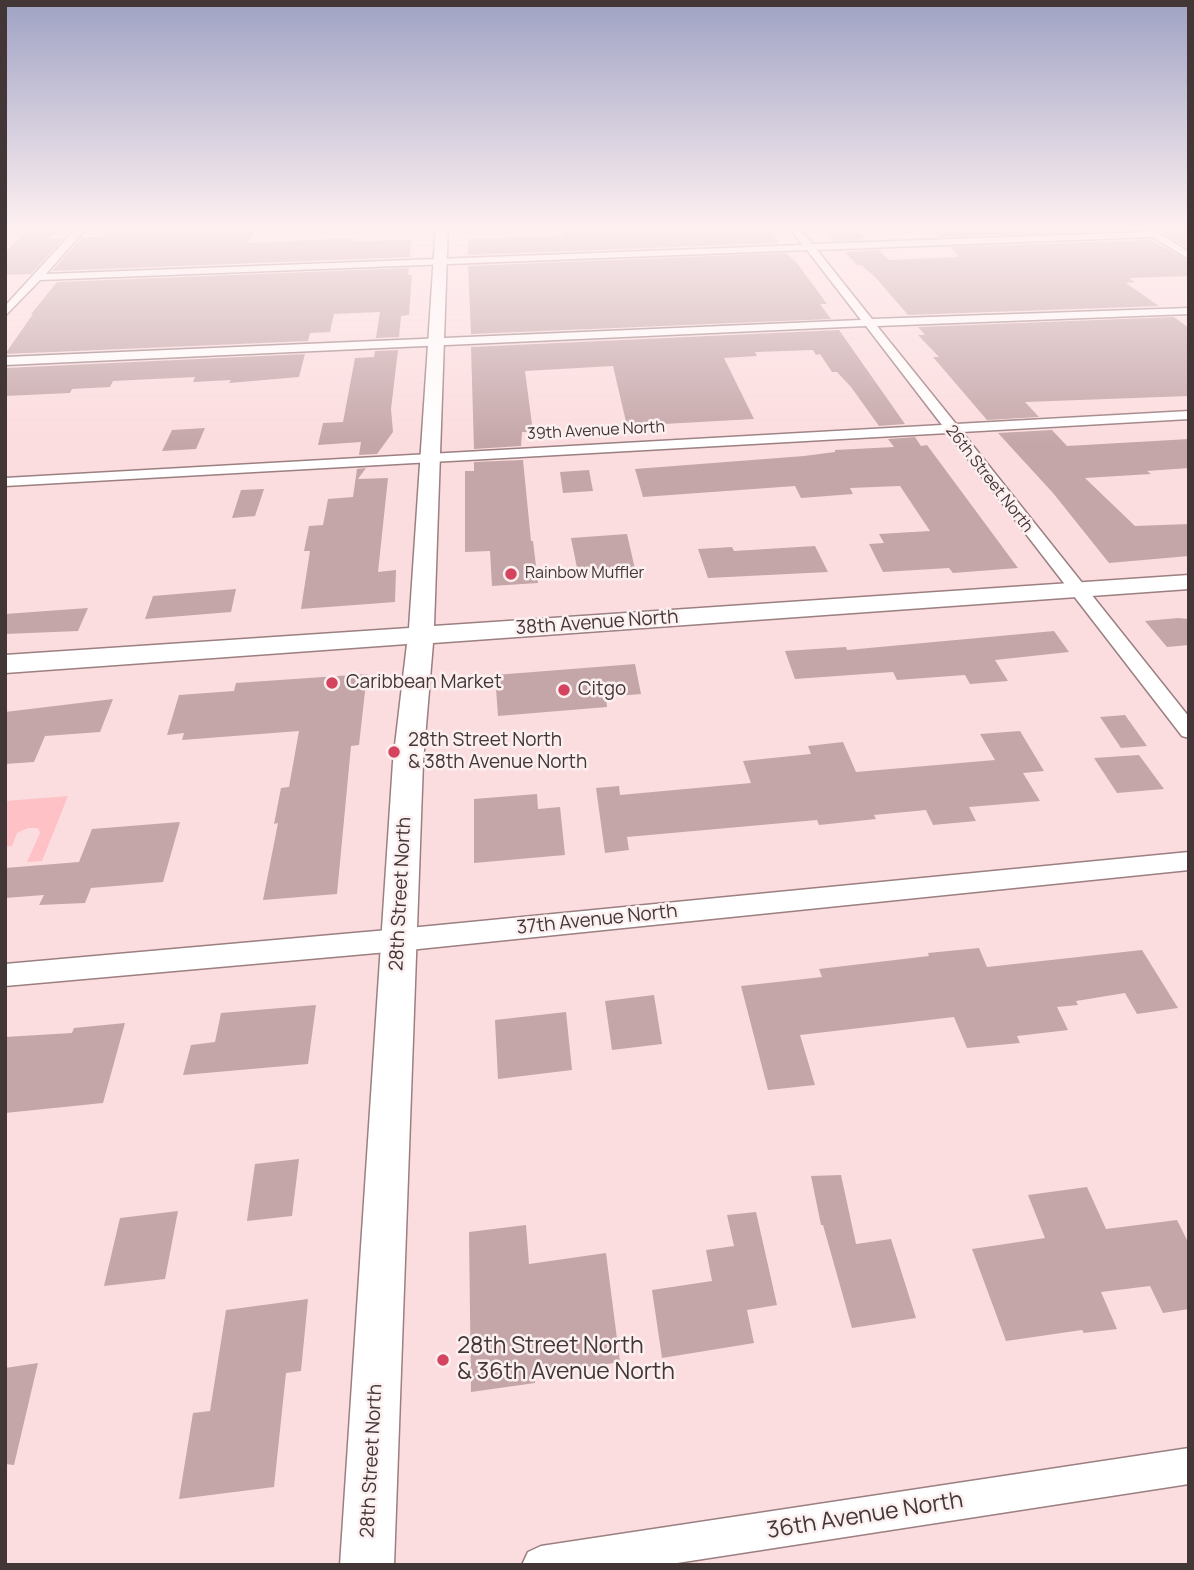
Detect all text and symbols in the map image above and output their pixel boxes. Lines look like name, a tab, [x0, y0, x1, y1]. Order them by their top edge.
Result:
street label: 39th Avenue North	[527, 418, 665, 444]
street label: 26th Street North	[941, 422, 1037, 536]
place label: Rainbow Muffler	[525, 564, 644, 584]
marker: Rainbow Muffler	[503, 566, 519, 582]
street label: 38th Avenue North	[515, 606, 679, 640]
place label: Caribbean Market	[346, 672, 502, 694]
marker: Caribbean Market	[324, 675, 340, 691]
place label: Citgo	[578, 679, 626, 701]
marker: Citgo	[556, 682, 572, 698]
place label: 28th Street North & 38th Avenue North	[408, 730, 587, 774]
marker: 28th Street North & 38th Avenue North	[386, 744, 402, 760]
street label: 28th Street North	[386, 816, 416, 972]
street label: 37th Avenue North	[515, 900, 679, 940]
place label: 28th Street North & 36th Avenue North	[457, 1333, 675, 1387]
marker: 28th Street North & 36th Avenue North	[435, 1352, 451, 1368]
street label: 28th Street North	[357, 1383, 387, 1539]
street label: 36th Avenue North	[765, 1487, 965, 1545]

